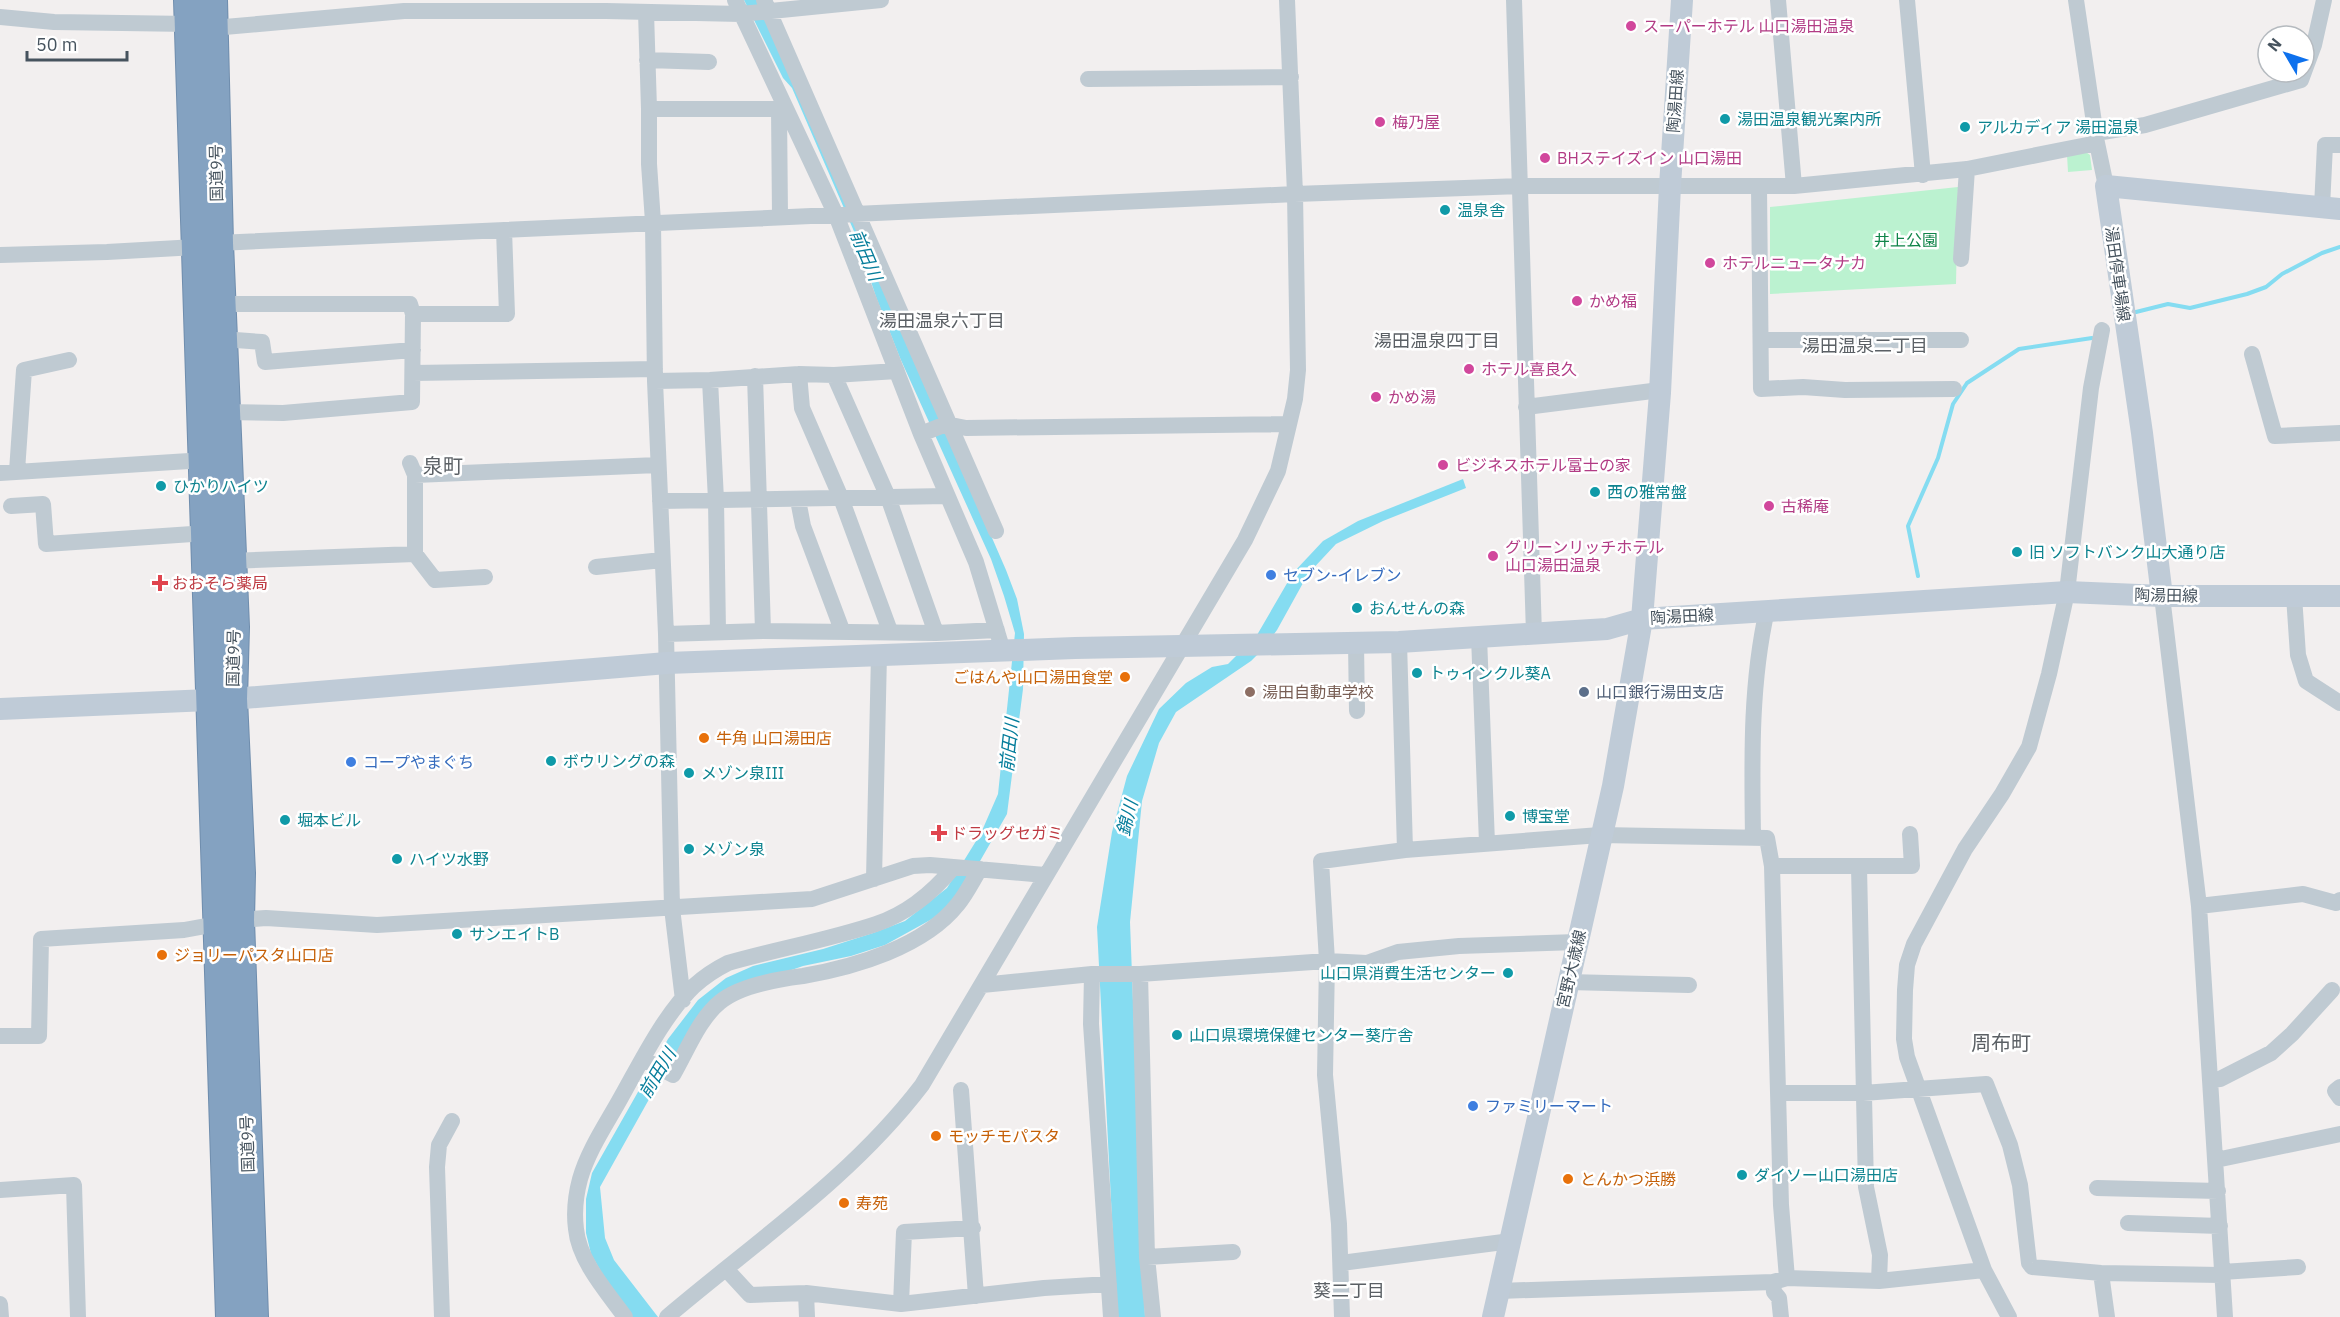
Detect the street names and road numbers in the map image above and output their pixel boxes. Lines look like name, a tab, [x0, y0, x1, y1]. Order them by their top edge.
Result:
street label: 陶湯田線	[1663, 68, 1687, 134]
street label: 国道9号	[205, 144, 227, 202]
street label: 湯田停車場線	[2101, 225, 2135, 323]
street label: 陶湯田線	[2134, 584, 2198, 606]
street label: 陶湯田線	[1650, 604, 1714, 628]
street label: 国道9号	[222, 629, 244, 687]
street label: 宮野大歳線	[1552, 928, 1590, 1010]
street label: 国道9号	[236, 1115, 258, 1173]

